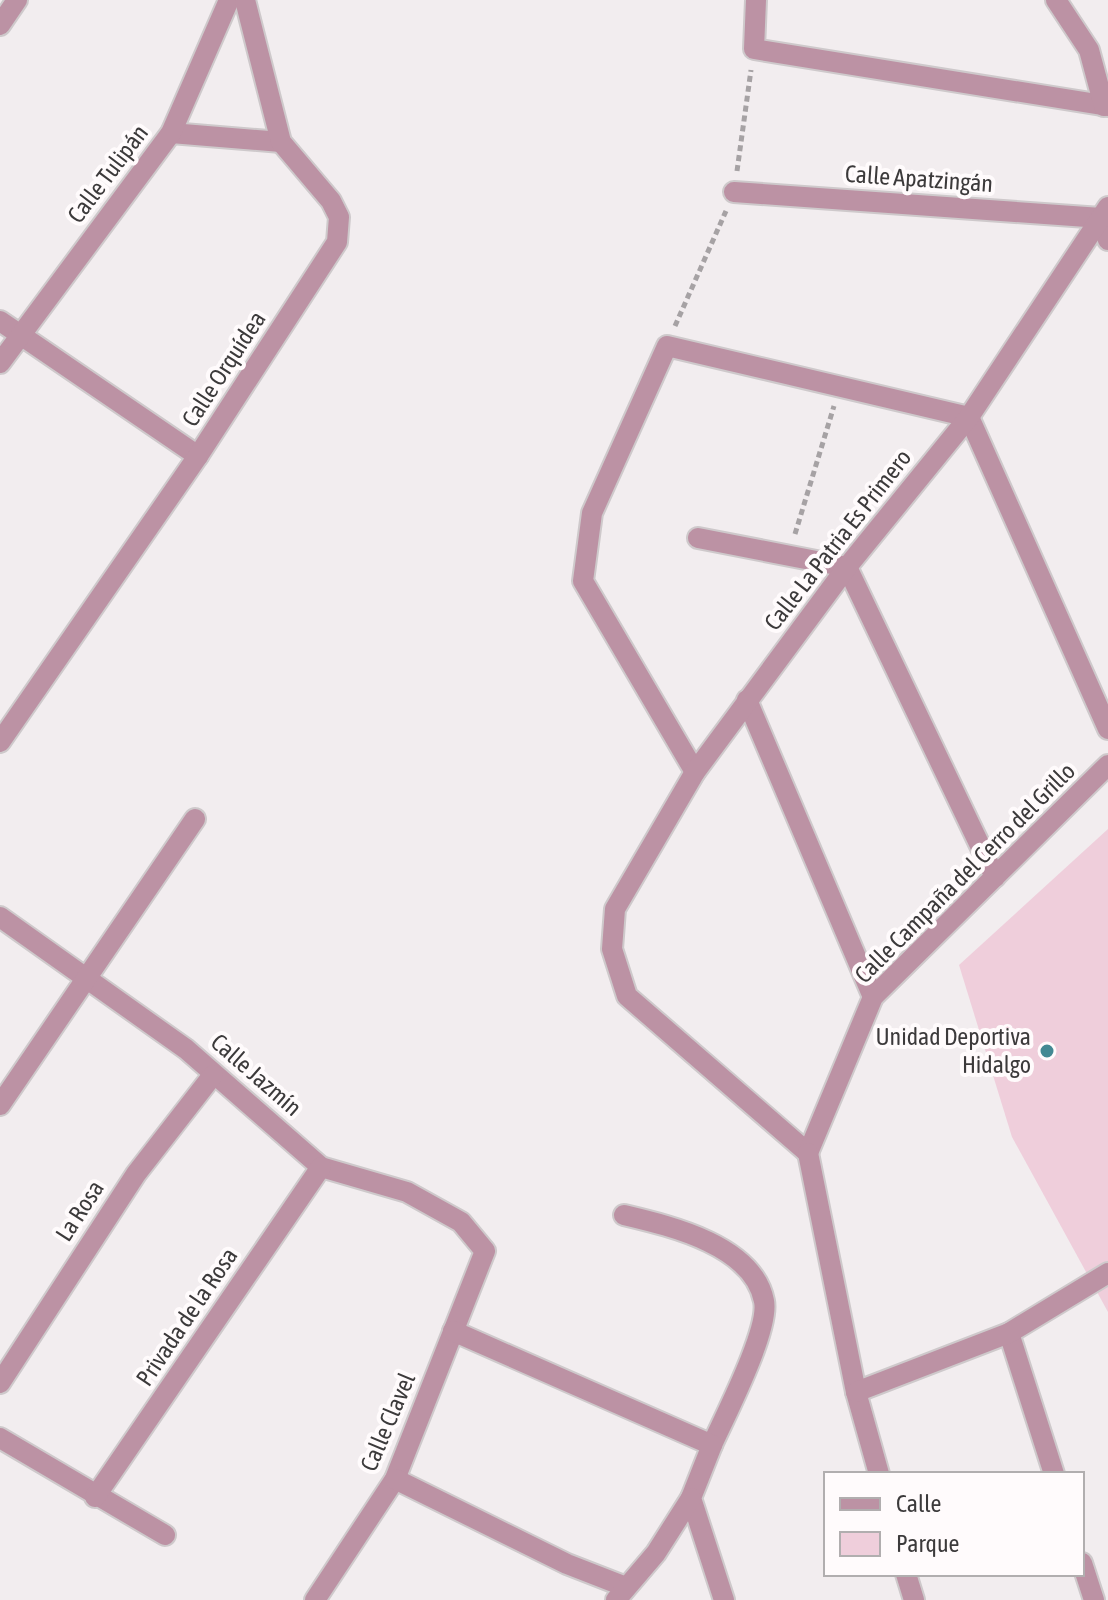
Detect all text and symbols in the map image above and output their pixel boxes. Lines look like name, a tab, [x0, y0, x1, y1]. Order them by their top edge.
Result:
street label: Calle Tulipán	[62, 119, 153, 228]
street label: Calle Apatzingán	[844, 160, 994, 197]
street label: Calle Orquídea	[176, 306, 271, 431]
street label: Calle La Patria Es Primero	[759, 444, 916, 635]
street label: Calle Campaña del Cerro del Grillo	[849, 757, 1080, 988]
place label: Unidad Deportiva Hidalgo	[875, 1023, 1031, 1078]
street label: Calle Jazmín	[206, 1028, 307, 1121]
marker: Unidad Deportiva Hidalgo	[1038, 1042, 1056, 1060]
street label: La Rosa	[50, 1175, 109, 1246]
street label: Privada de la Rosa	[131, 1243, 243, 1391]
street label: Calle Clavel	[355, 1368, 421, 1475]
legend	[824, 1472, 1084, 1576]
text: Calle	[896, 1490, 941, 1517]
text: Parque	[896, 1530, 959, 1557]

